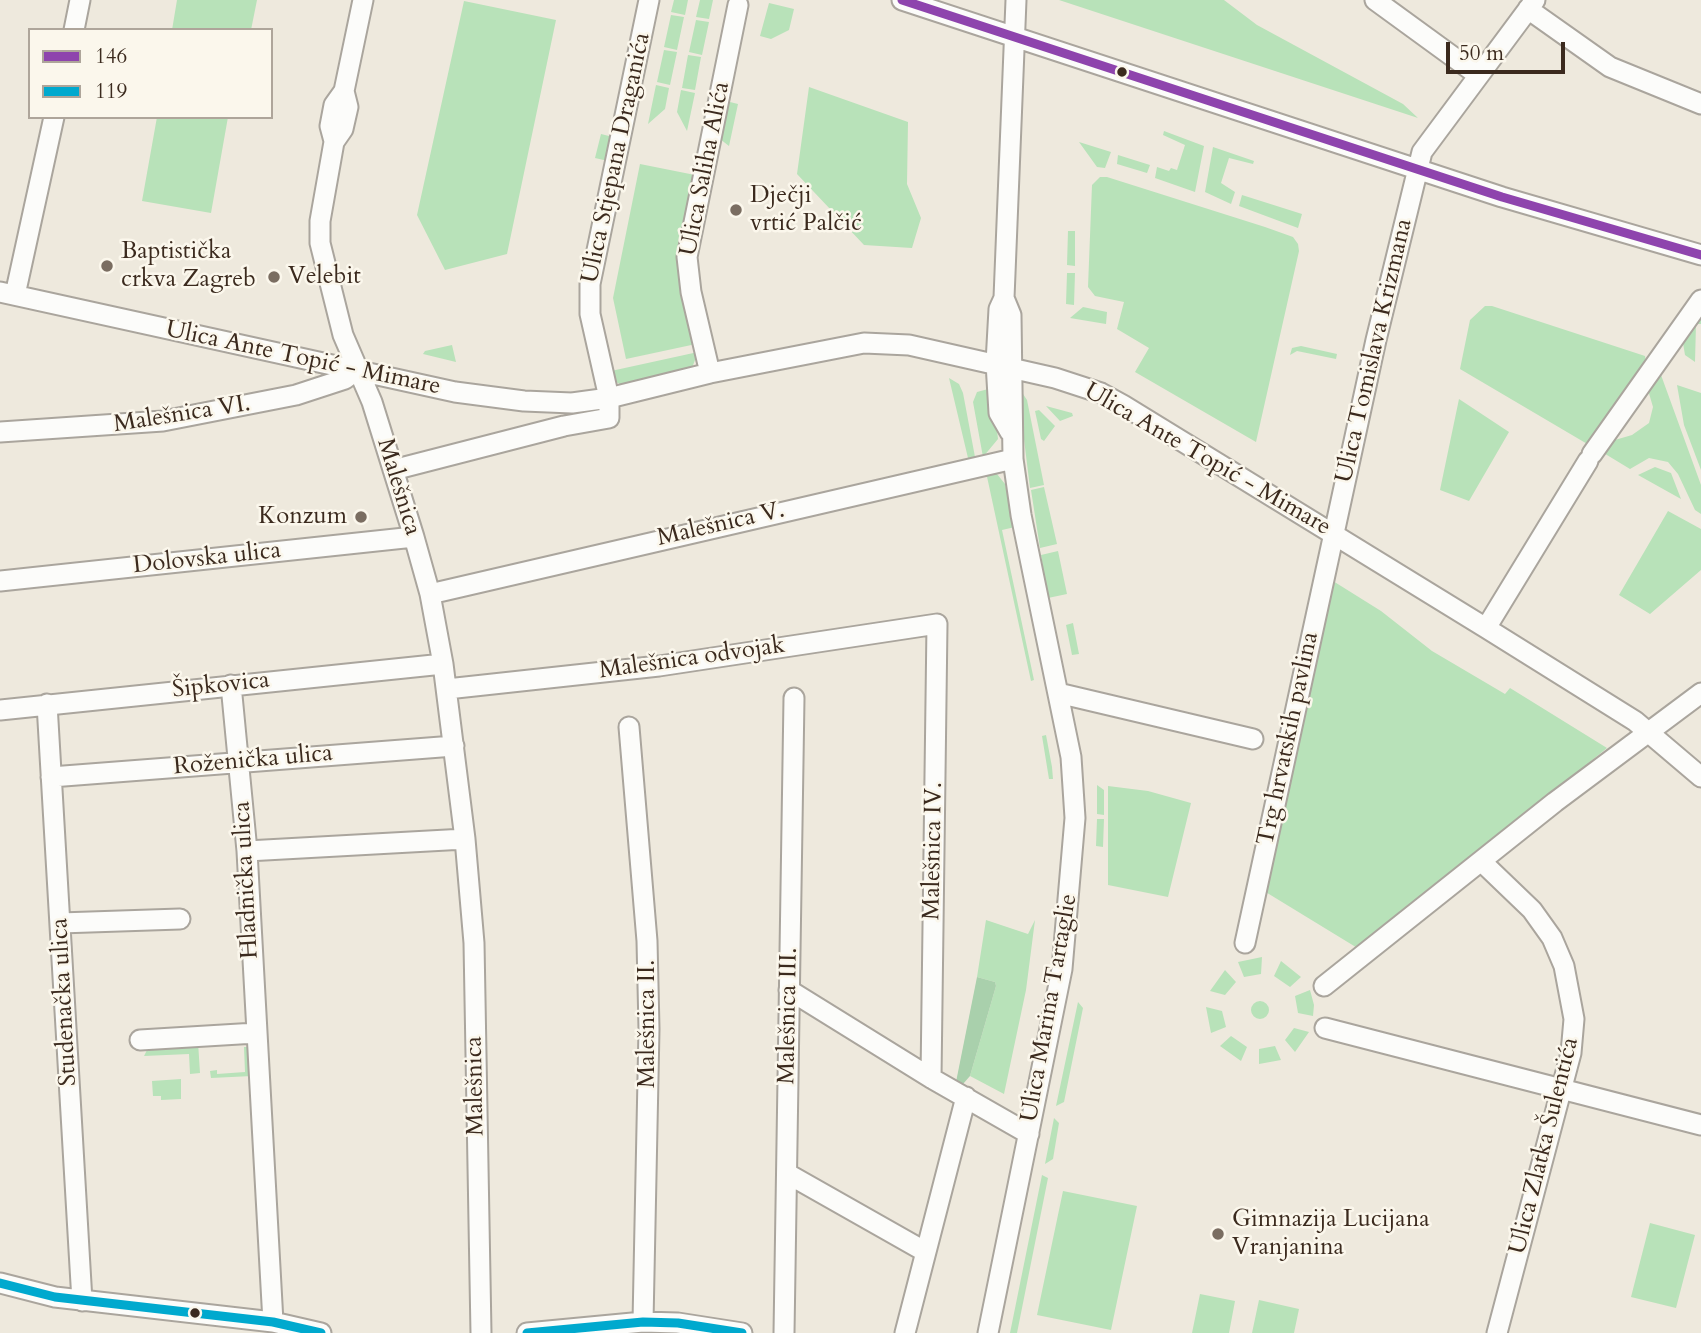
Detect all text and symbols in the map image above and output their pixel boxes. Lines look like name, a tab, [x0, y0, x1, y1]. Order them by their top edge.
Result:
legend	[28, 28, 273, 119]
scale bar	[1449, 28, 1568, 72]
street label: Ulica Stjepana Draganića	[576, 30, 658, 286]
text: 50 m	[1459, 39, 1504, 68]
text: 146	[95, 42, 127, 71]
unlabelled marker	[1115, 65, 1129, 79]
text: 119	[95, 77, 127, 106]
street label: Ulica Saliha Alića	[675, 80, 737, 258]
place label: Dječji vrtić Palčić	[750, 182, 862, 238]
marker: Dječji vrtić Palčić	[728, 202, 744, 218]
street label: Ulica Tomislava Krizmana	[1331, 216, 1419, 486]
place label: Baptistička crkva Zagreb	[121, 238, 256, 294]
marker: Baptistička crkva Zagreb	[99, 258, 115, 274]
place label: Velebit	[288, 263, 361, 291]
marker: Velebit	[266, 269, 282, 285]
street label: Ulica Ante Topić - Mimare	[163, 316, 443, 402]
street label: Ulica Ante Topić - Mimare	[1078, 377, 1336, 543]
street label: Malešnica VI.	[112, 390, 252, 440]
street label: Malešnica	[370, 435, 426, 539]
street label: Malešnica V.	[654, 496, 788, 554]
place label: Konzum	[258, 503, 347, 531]
marker: Konzum	[353, 509, 369, 525]
street label: Dolovska ulica	[132, 537, 282, 581]
street label: Trg hrvatskih pavlina	[1252, 630, 1326, 848]
street label: Malešnica odvojak	[597, 632, 787, 686]
street label: Šipkovica	[171, 667, 271, 705]
street label: Roženička ulica	[172, 740, 334, 782]
street label: Malešnica IV.	[918, 782, 950, 920]
street label: Hladnička ulica	[228, 801, 266, 959]
street label: Ulica Marina Tartaglie	[1016, 892, 1084, 1124]
street label: Studenačka ulica	[46, 917, 84, 1087]
street label: Malešnica III.	[773, 947, 805, 1085]
street label: Malešnica II.	[634, 960, 662, 1088]
street label: Ulica Zlatka Šulentića	[1504, 1035, 1586, 1257]
street label: Malešnica	[461, 1036, 491, 1136]
place label: Gimnazija Lucijana Vranjanina	[1232, 1206, 1430, 1262]
marker: Gimnazija Lucijana Vranjanina	[1210, 1226, 1226, 1242]
unlabelled marker	[188, 1306, 202, 1320]

